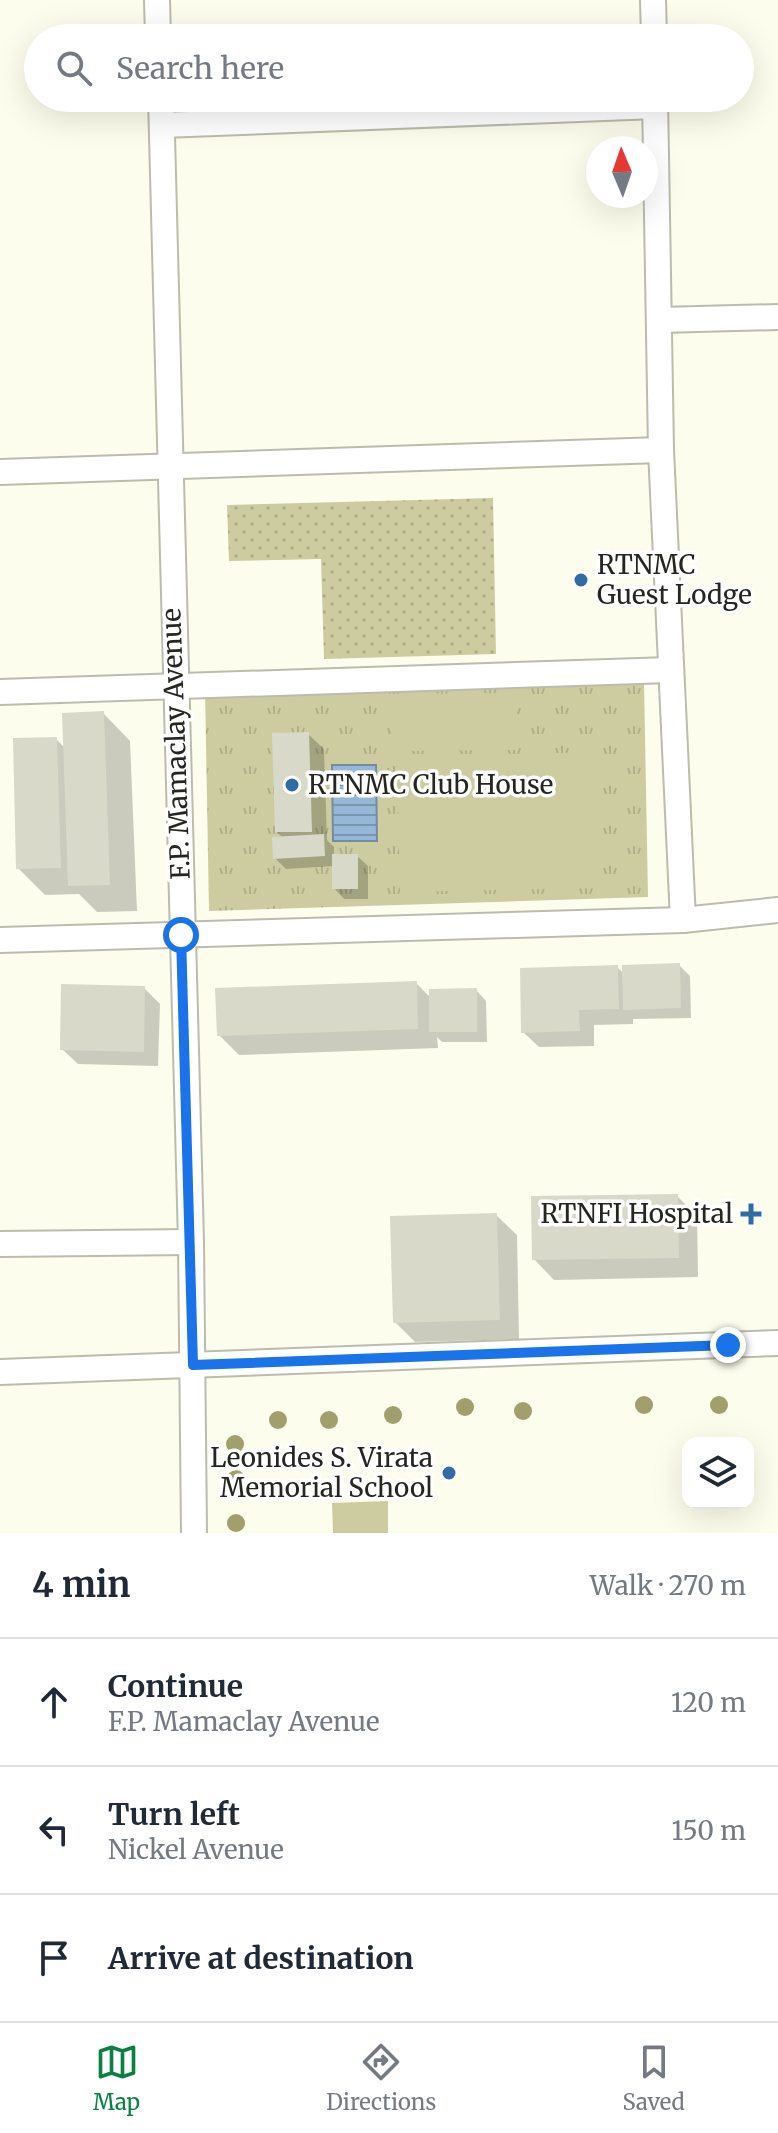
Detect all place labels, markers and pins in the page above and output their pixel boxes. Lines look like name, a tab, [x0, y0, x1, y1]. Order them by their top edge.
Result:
place label: RTNMC Guest Lodge	[597, 548, 752, 611]
marker: RTNMC Guest Lodge	[572, 571, 590, 589]
place label: RTNMC Club House	[308, 768, 553, 801]
marker: RTNMC Club House	[283, 776, 301, 794]
place label: RTNFI Hospital	[541, 1197, 733, 1230]
marker: RTNFI Hospital	[740, 1203, 762, 1225]
place label: Leonides S. Virata Memorial School	[210, 1441, 433, 1504]
marker: Leonides S. Virata Memorial School	[440, 1464, 458, 1482]

